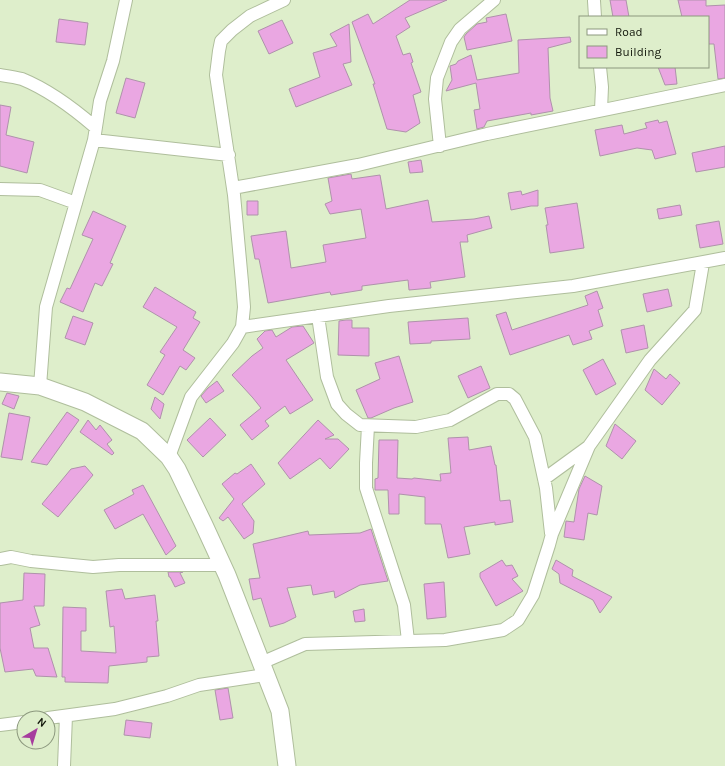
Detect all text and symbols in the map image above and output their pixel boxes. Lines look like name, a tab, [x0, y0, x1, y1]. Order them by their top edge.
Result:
legend	[579, 16, 709, 68]
text: Road	[615, 25, 643, 39]
text: Building	[615, 45, 662, 59]
north arrow	[16, 710, 56, 750]
text: N	[35, 715, 49, 730]

